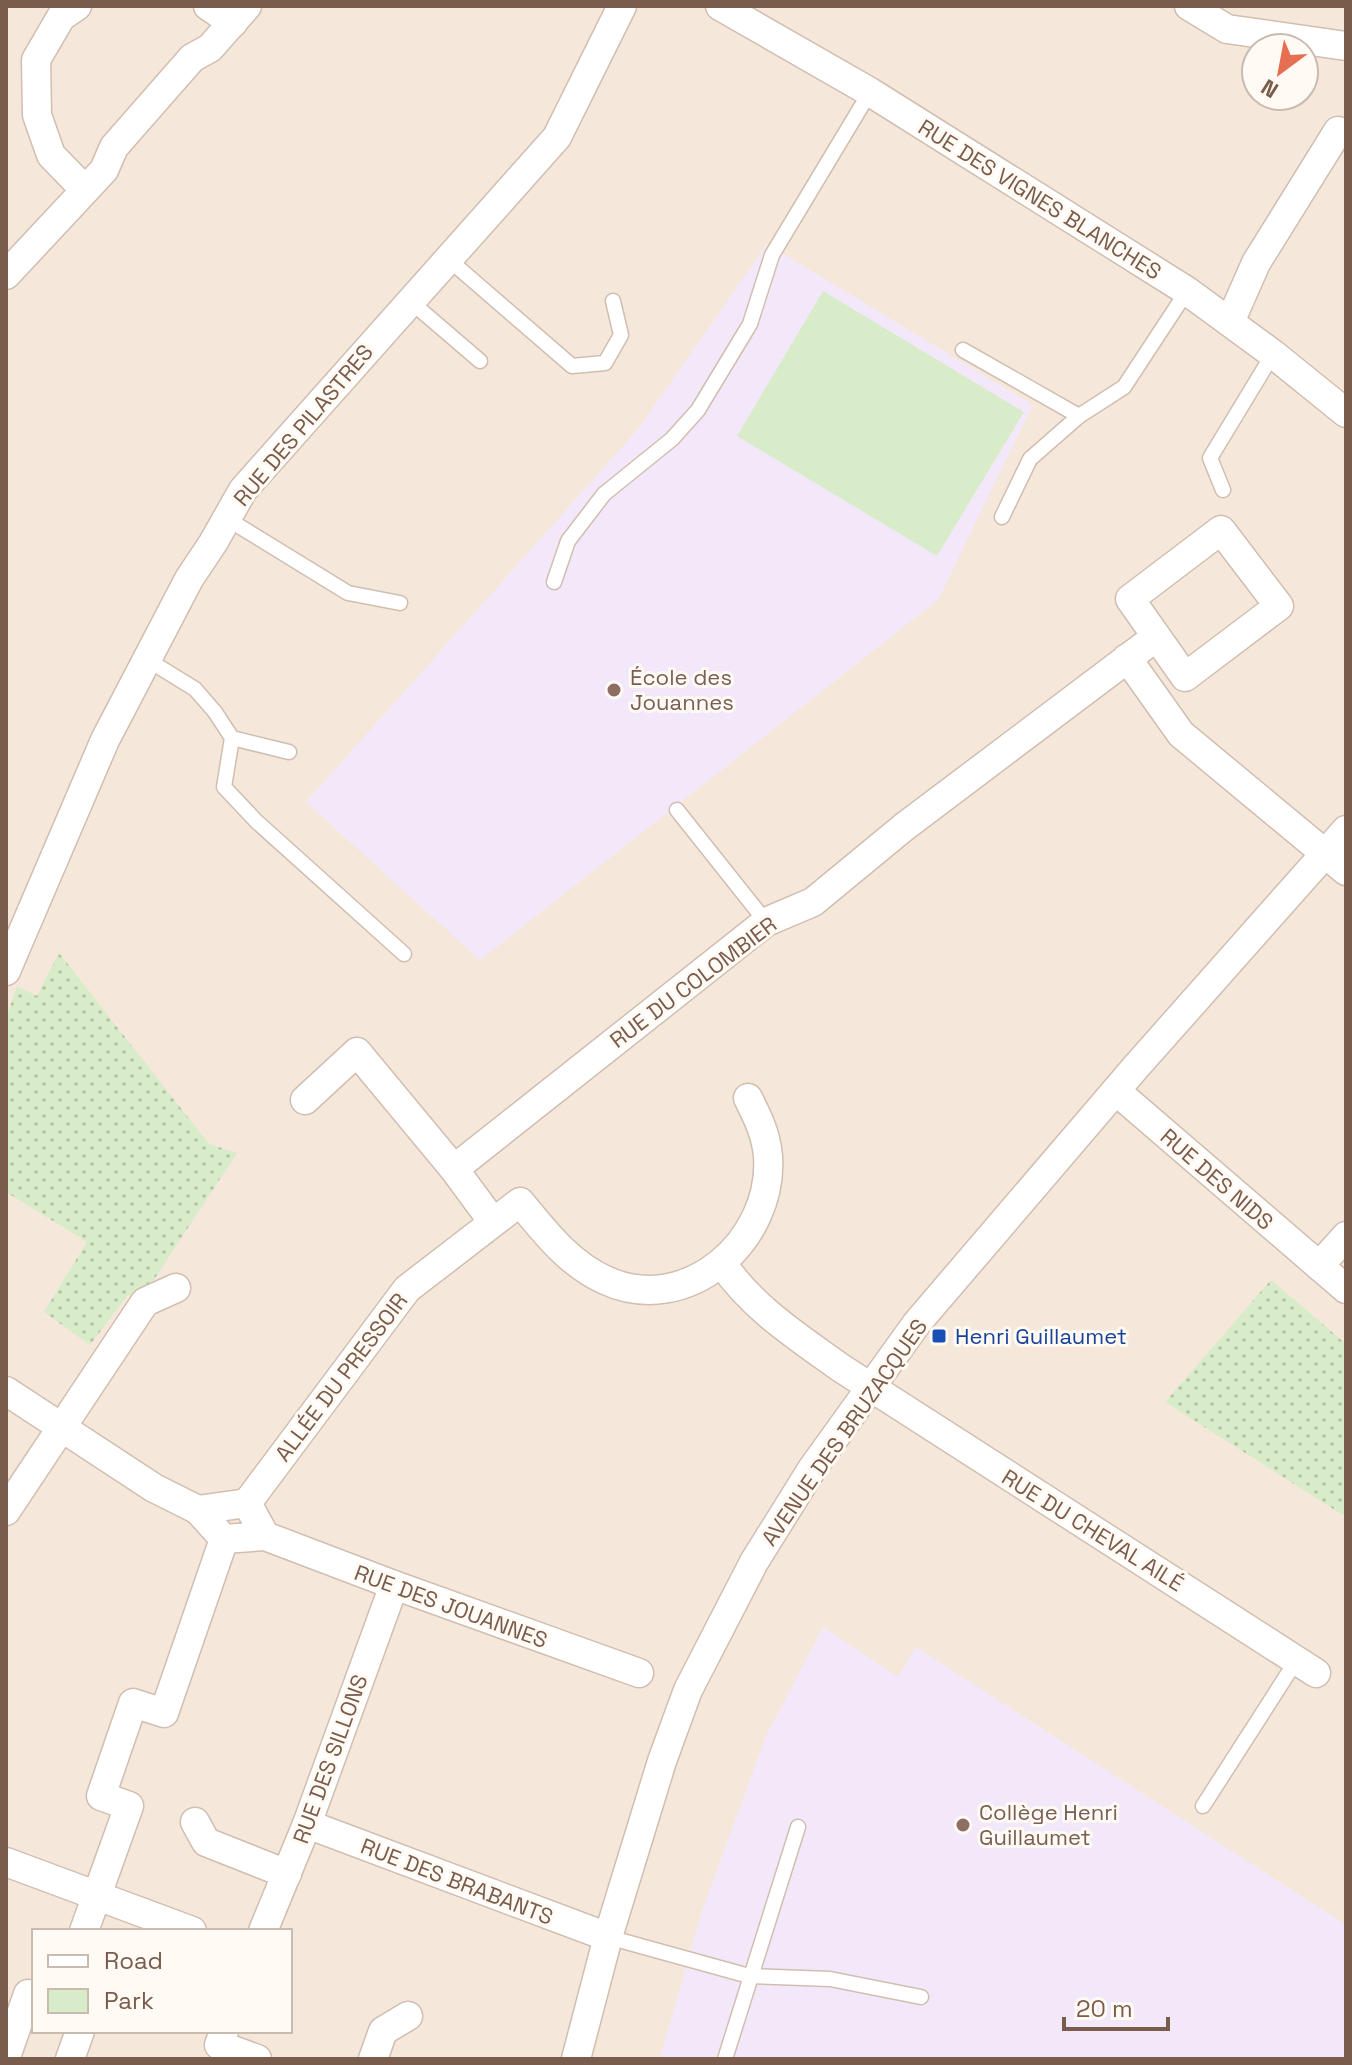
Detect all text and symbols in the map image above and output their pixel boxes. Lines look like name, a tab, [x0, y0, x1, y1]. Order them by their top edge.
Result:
north arrow	[1240, 32, 1320, 112]
text: N	[1256, 73, 1283, 105]
street label: RUE DES VIGNES BLANCHES	[913, 113, 1167, 285]
street label: RUE DES PILASTRES	[227, 338, 379, 512]
place label: École des Jouannes	[630, 663, 734, 716]
marker: École des Jouannes	[605, 681, 623, 699]
street label: RUE DU COLOMBIER	[604, 910, 782, 1054]
street label: RUE DES NIDS	[1155, 1122, 1279, 1236]
street label: ALLÉE DU PRESSOIR	[269, 1287, 413, 1467]
street label: AVENUE DES BRUZACQUES	[755, 1313, 933, 1551]
place label: Henri Guillaumet	[955, 1322, 1127, 1350]
marker: Henri Guillaumet	[930, 1327, 948, 1345]
street label: RUE DU CHEVAL AILÉ	[997, 1463, 1189, 1597]
street label: RUE DES JOUANNES	[351, 1558, 551, 1654]
street label: RUE DES SILLONS	[286, 1671, 374, 1847]
place label: Collège Henri Guillaumet	[979, 1798, 1118, 1851]
marker: Collège Henri Guillaumet	[954, 1816, 972, 1834]
street label: RUE DES BRABANTS	[357, 1831, 557, 1931]
legend	[32, 1929, 292, 2033]
text: Road	[104, 1945, 163, 1976]
scale bar	[1064, 1981, 1168, 2031]
text: Park	[104, 1985, 154, 2016]
text: 20 m	[1076, 1993, 1133, 2024]

